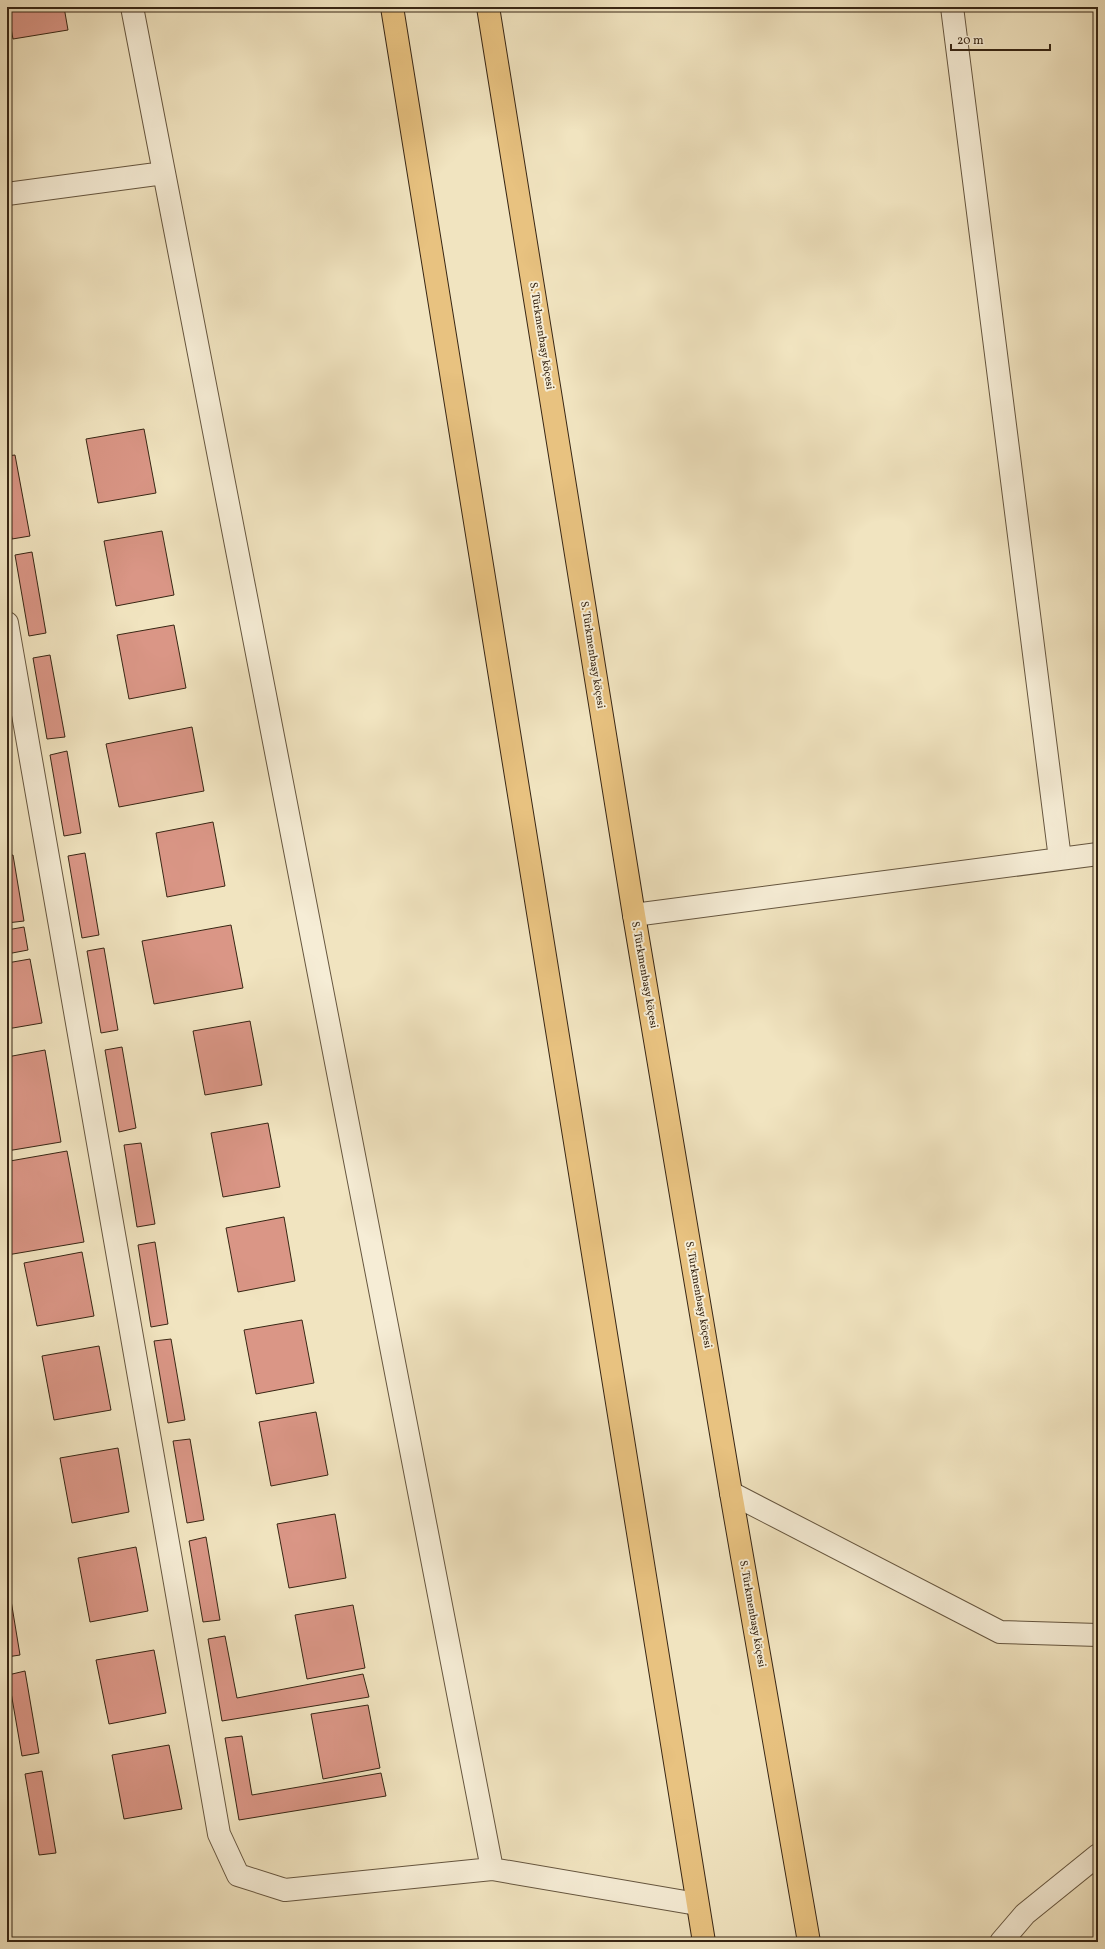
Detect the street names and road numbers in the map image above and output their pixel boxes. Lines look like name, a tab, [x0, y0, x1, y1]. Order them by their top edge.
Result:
street label: S. Türkmenbaşy köçesi	[525, 281, 557, 391]
street label: S. Türkmenbaşy köçesi	[576, 600, 608, 710]
street label: S. Türkmenbaşy köçesi	[627, 920, 661, 1030]
street label: S. Türkmenbaşy köçesi	[681, 1240, 715, 1350]
street label: S. Türkmenbaşy köçesi	[735, 1559, 769, 1669]

